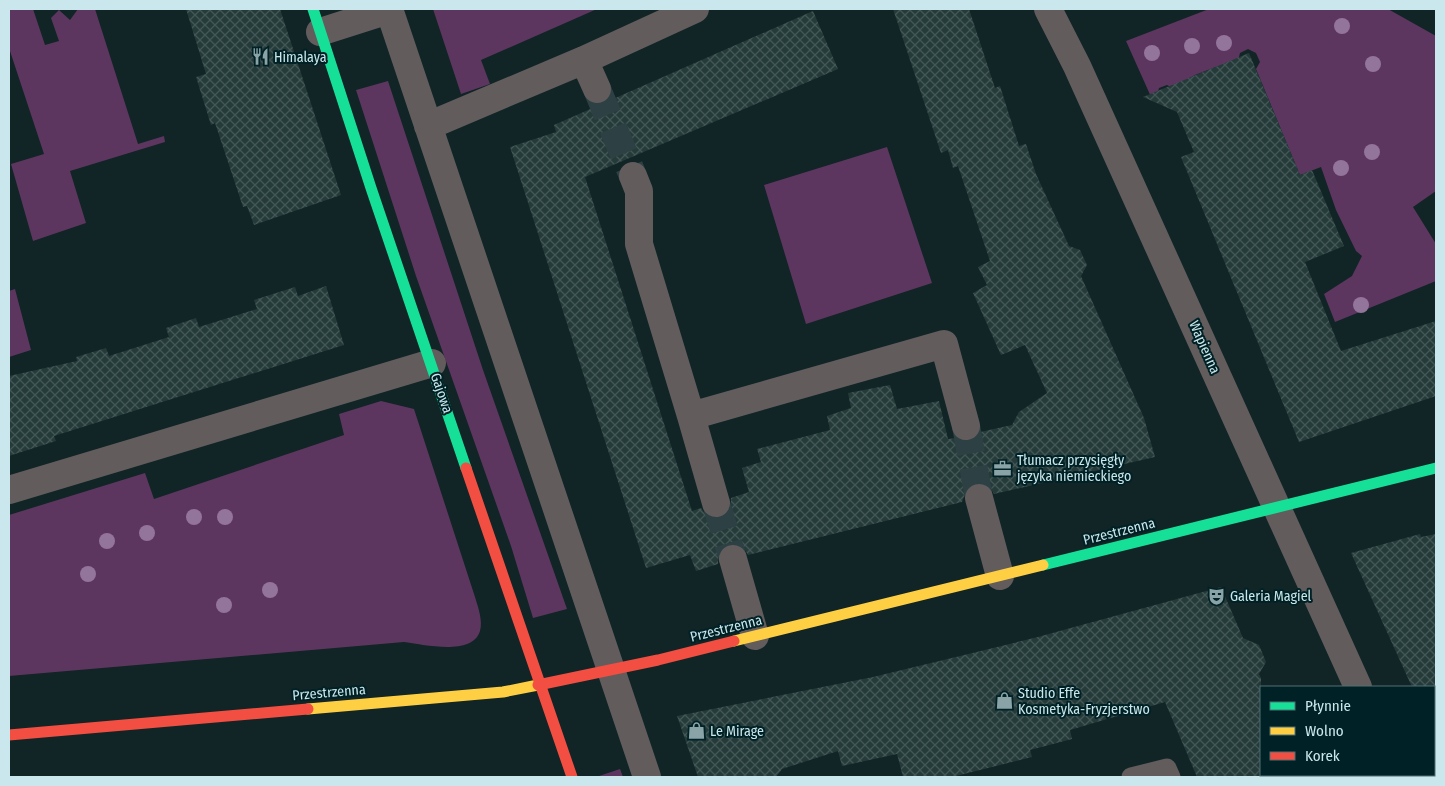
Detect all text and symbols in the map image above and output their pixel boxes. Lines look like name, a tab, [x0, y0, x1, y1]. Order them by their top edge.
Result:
restaurant icon: Himalaya	[250, 47, 270, 67]
place label: Himalaya	[274, 49, 327, 66]
street label: Wapienna	[1185, 318, 1224, 377]
street label: Gajowa	[427, 371, 456, 416]
place label: Tłumacz przysięgły języka niemieckiego	[1016, 452, 1131, 485]
office icon: Tłumacz przysięgły języka niemieckiego	[993, 458, 1013, 478]
street label: Przestrzenna	[1081, 514, 1157, 549]
theatre icon: Galeria Magiel	[1206, 586, 1226, 606]
place label: Galeria Magiel	[1230, 588, 1312, 605]
street label: Przestrzenna	[688, 611, 764, 646]
street label: Przestrzenna	[292, 681, 366, 704]
place label: Studio Effe Kosmetyka-Fryzjerstwo	[1018, 685, 1150, 718]
legend	[1260, 686, 1435, 776]
shop icon: Studio Effe Kosmetyka-Fryzjerstwo	[994, 691, 1014, 711]
text: Płynnie	[1305, 697, 1351, 715]
shop icon: Le Mirage	[686, 721, 706, 741]
text: Wolno	[1305, 722, 1344, 740]
place label: Le Mirage	[710, 723, 764, 740]
text: Korek	[1305, 747, 1340, 765]

